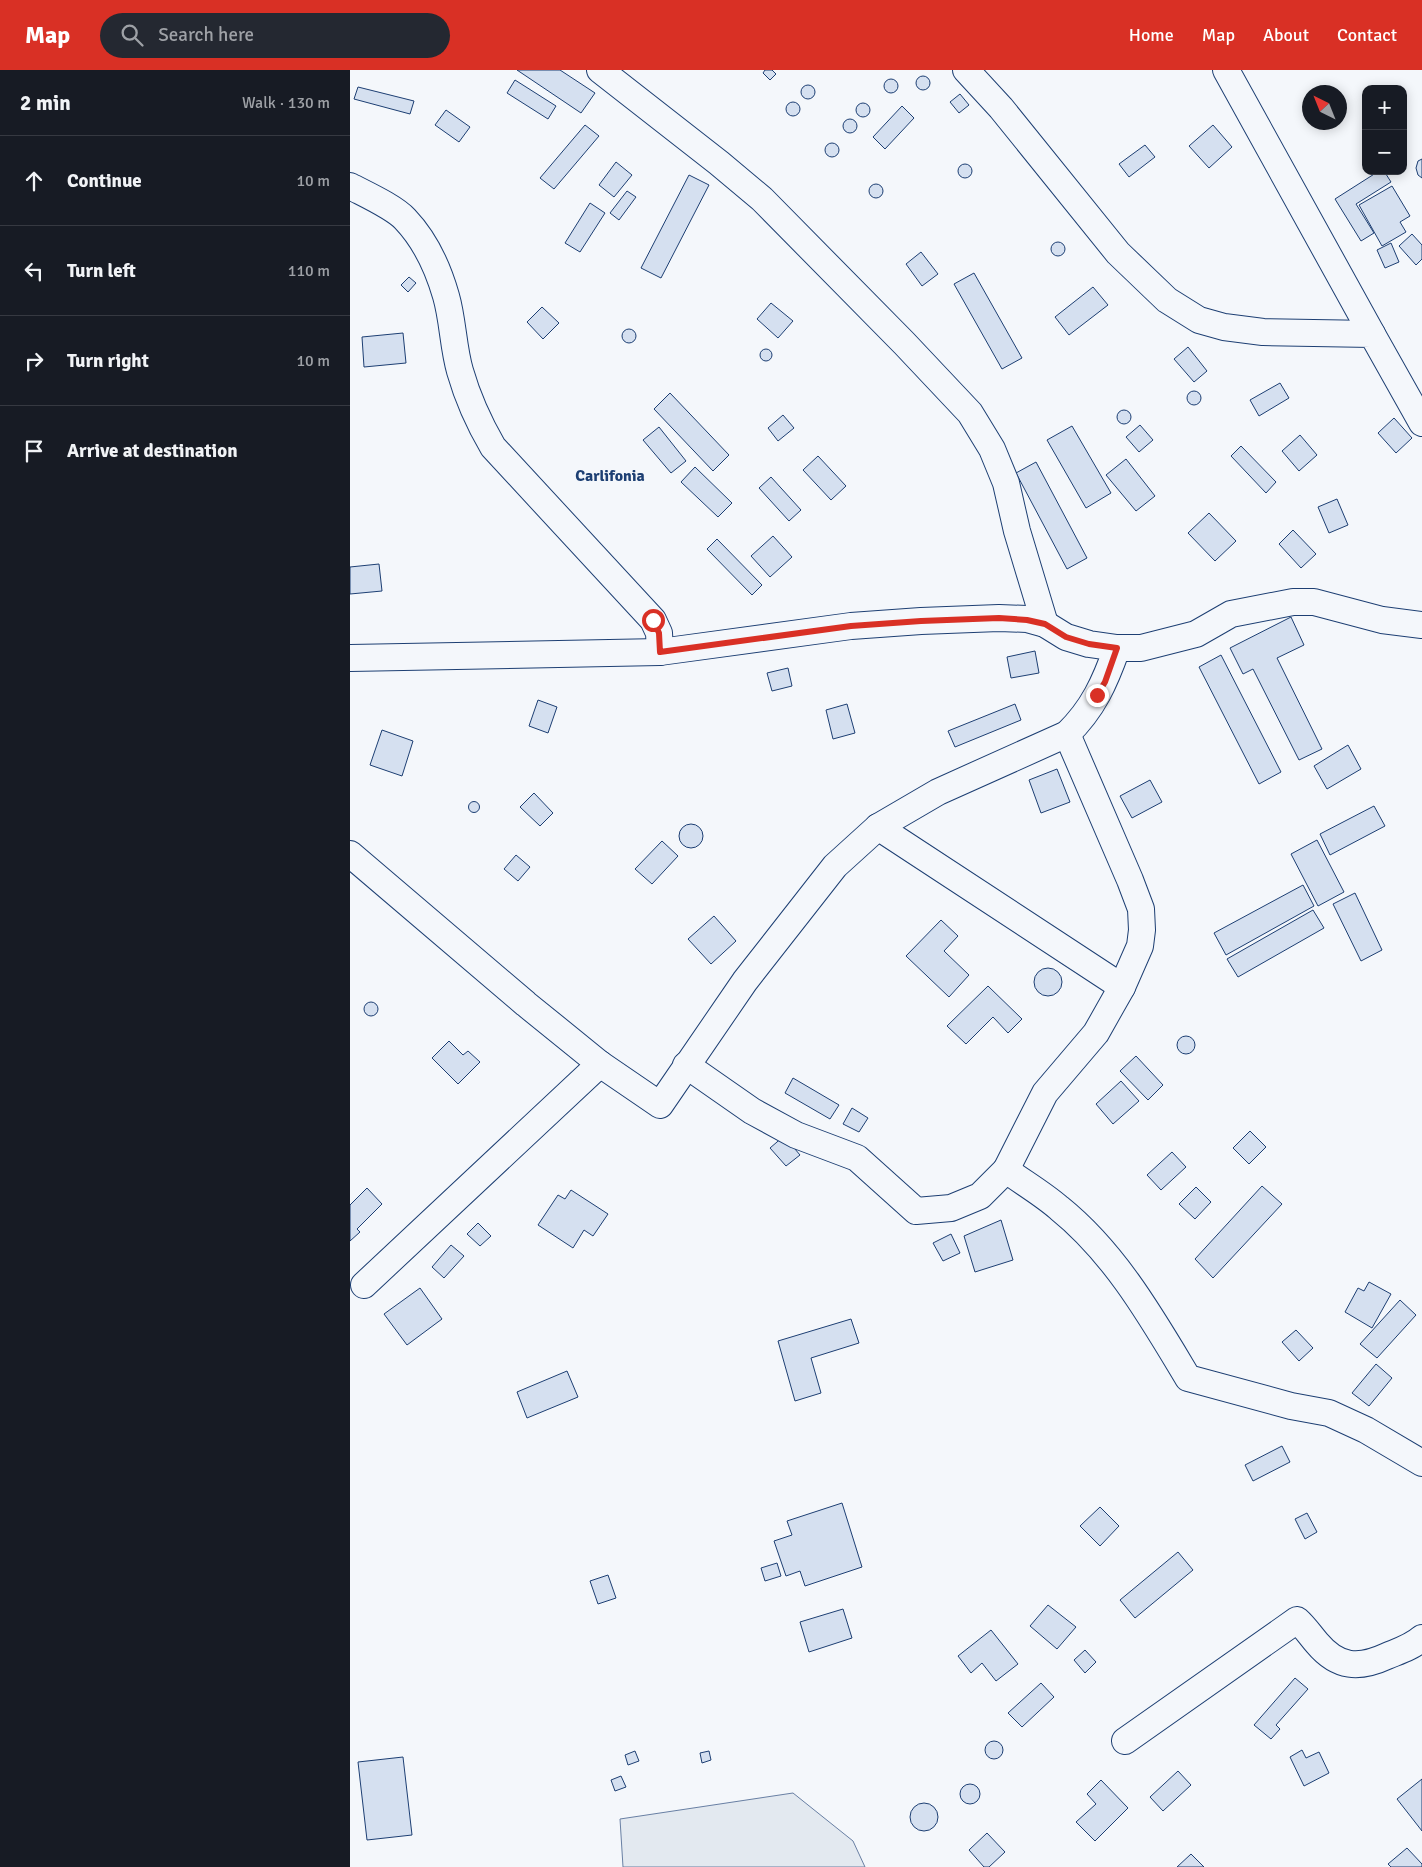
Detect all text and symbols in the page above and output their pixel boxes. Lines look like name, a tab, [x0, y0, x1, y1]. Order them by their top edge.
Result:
search box	[100, 13, 450, 58]
text: Map	[25, 20, 70, 50]
icon: search	[118, 21, 146, 49]
text: Search here	[158, 23, 254, 47]
text: Home	[1129, 24, 1174, 46]
text: Map	[1202, 24, 1235, 46]
text: About	[1263, 24, 1309, 46]
text: Contact	[1337, 24, 1397, 46]
north arrow	[1302, 85, 1347, 130]
map controls	[1362, 85, 1407, 175]
button: +	[1362, 85, 1407, 130]
text: 2 min	[20, 90, 71, 116]
text: Walk · 130 m	[242, 93, 330, 113]
button: −	[1362, 130, 1407, 175]
icon: ahead	[20, 167, 48, 195]
text: Continue	[67, 169, 142, 193]
text: 10 m	[296, 171, 330, 191]
icon: left	[20, 257, 48, 285]
text: Turn left	[67, 259, 136, 283]
text: 110 m	[288, 261, 330, 281]
icon: right	[20, 347, 48, 375]
text: Turn right	[67, 349, 149, 373]
text: 10 m	[296, 351, 330, 371]
icon: arrive	[20, 437, 48, 465]
text: Arrive at destination	[67, 439, 238, 463]
district label: Carlifonia	[575, 466, 645, 486]
route start	[642, 609, 665, 632]
route end	[1086, 684, 1109, 707]

